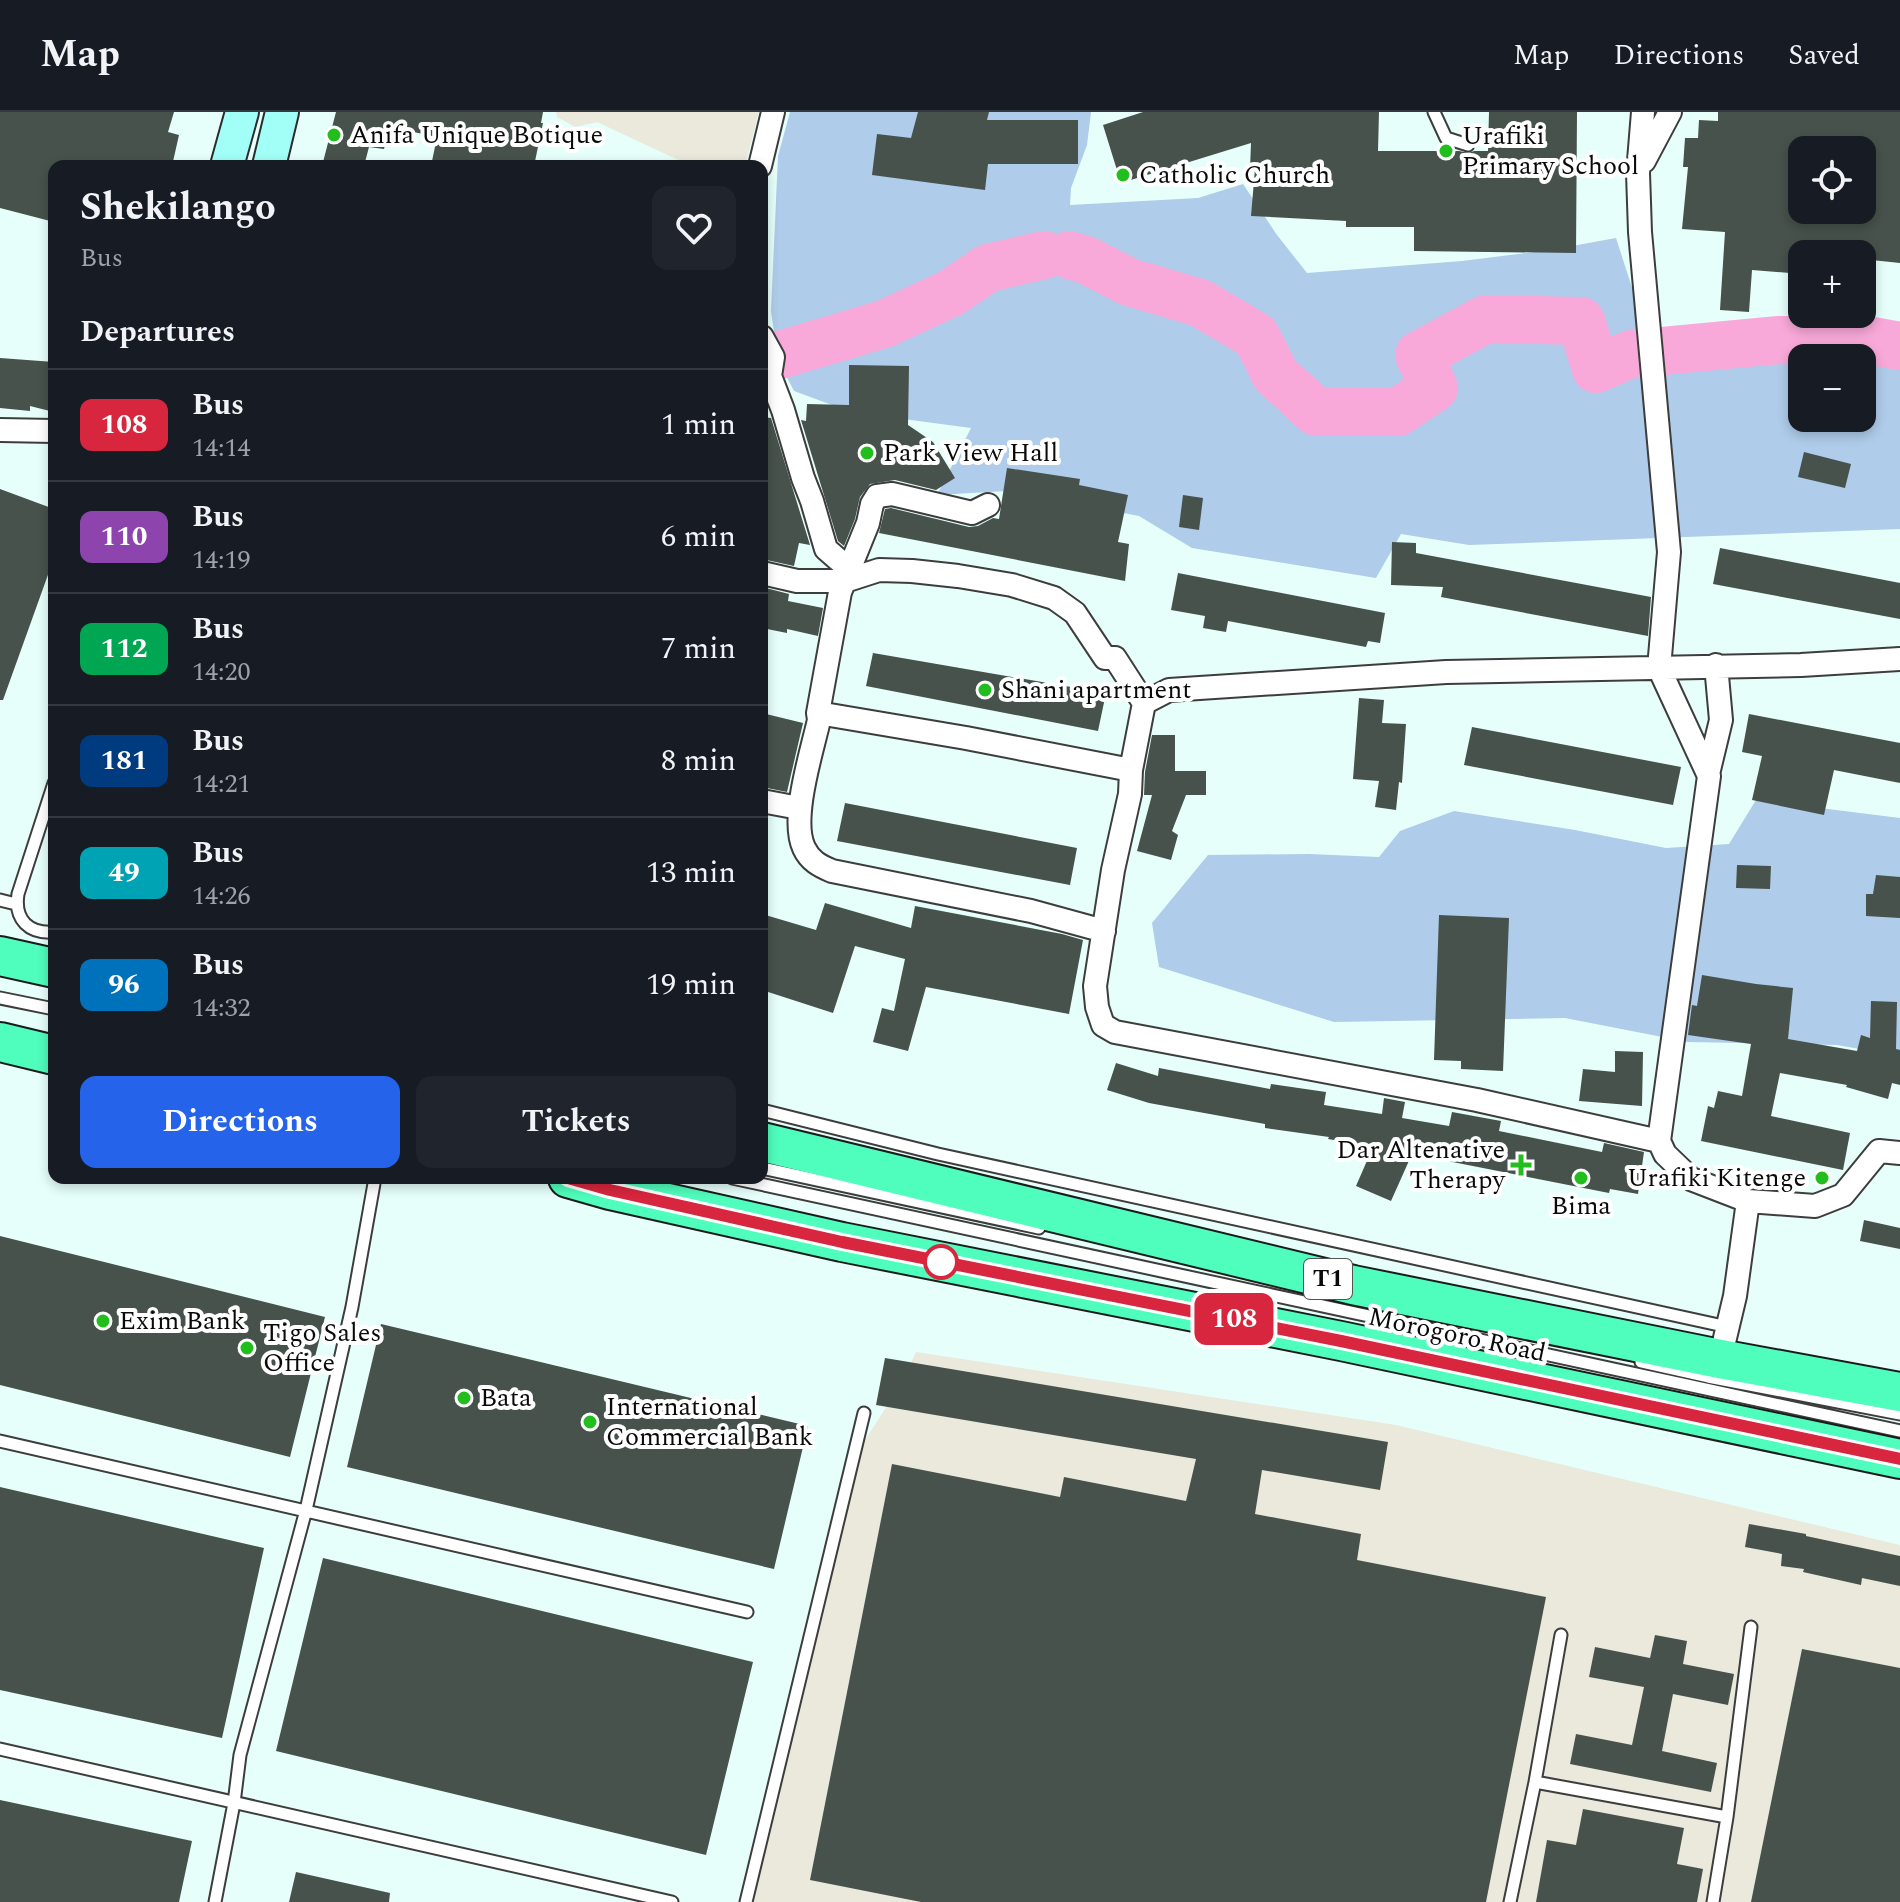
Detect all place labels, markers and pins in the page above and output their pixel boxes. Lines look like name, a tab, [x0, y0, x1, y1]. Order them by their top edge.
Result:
place label: Anifa Unique Botique	[350, 115, 603, 155]
place label: Urafiki Primary School	[1462, 116, 1639, 186]
marker: Anifa Unique Botique	[325, 126, 343, 144]
marker: Urafiki Primary School	[1437, 142, 1455, 160]
place label: Catholic Church	[1139, 155, 1330, 195]
marker: Catholic Church	[1114, 166, 1132, 184]
place label: Park View Hall	[883, 433, 1058, 473]
marker: Park View Hall	[858, 444, 876, 462]
place label: Shani apartment	[1001, 670, 1192, 710]
marker: Shani apartment	[976, 681, 994, 699]
place label: Dar Altenative Therapy	[1337, 1130, 1507, 1200]
marker: Dar Altenative Therapy	[1512, 1156, 1530, 1174]
place label: Urafiki Kitenge	[1627, 1158, 1806, 1198]
marker: Bima	[1572, 1169, 1590, 1187]
marker: Urafiki Kitenge	[1813, 1169, 1831, 1187]
place label: Bima	[1551, 1186, 1611, 1226]
unlabelled marker	[924, 1245, 958, 1279]
place label: Exim Bank	[119, 1301, 245, 1341]
marker: Exim Bank	[94, 1312, 112, 1330]
place label: Tigo Sales Office	[263, 1313, 382, 1383]
marker: Tigo Sales Office	[238, 1339, 256, 1357]
place label: Bata	[480, 1378, 532, 1418]
place label: International Commercial Bank	[606, 1387, 813, 1457]
marker: Bata	[455, 1389, 473, 1407]
marker: International Commercial Bank	[581, 1413, 599, 1431]

